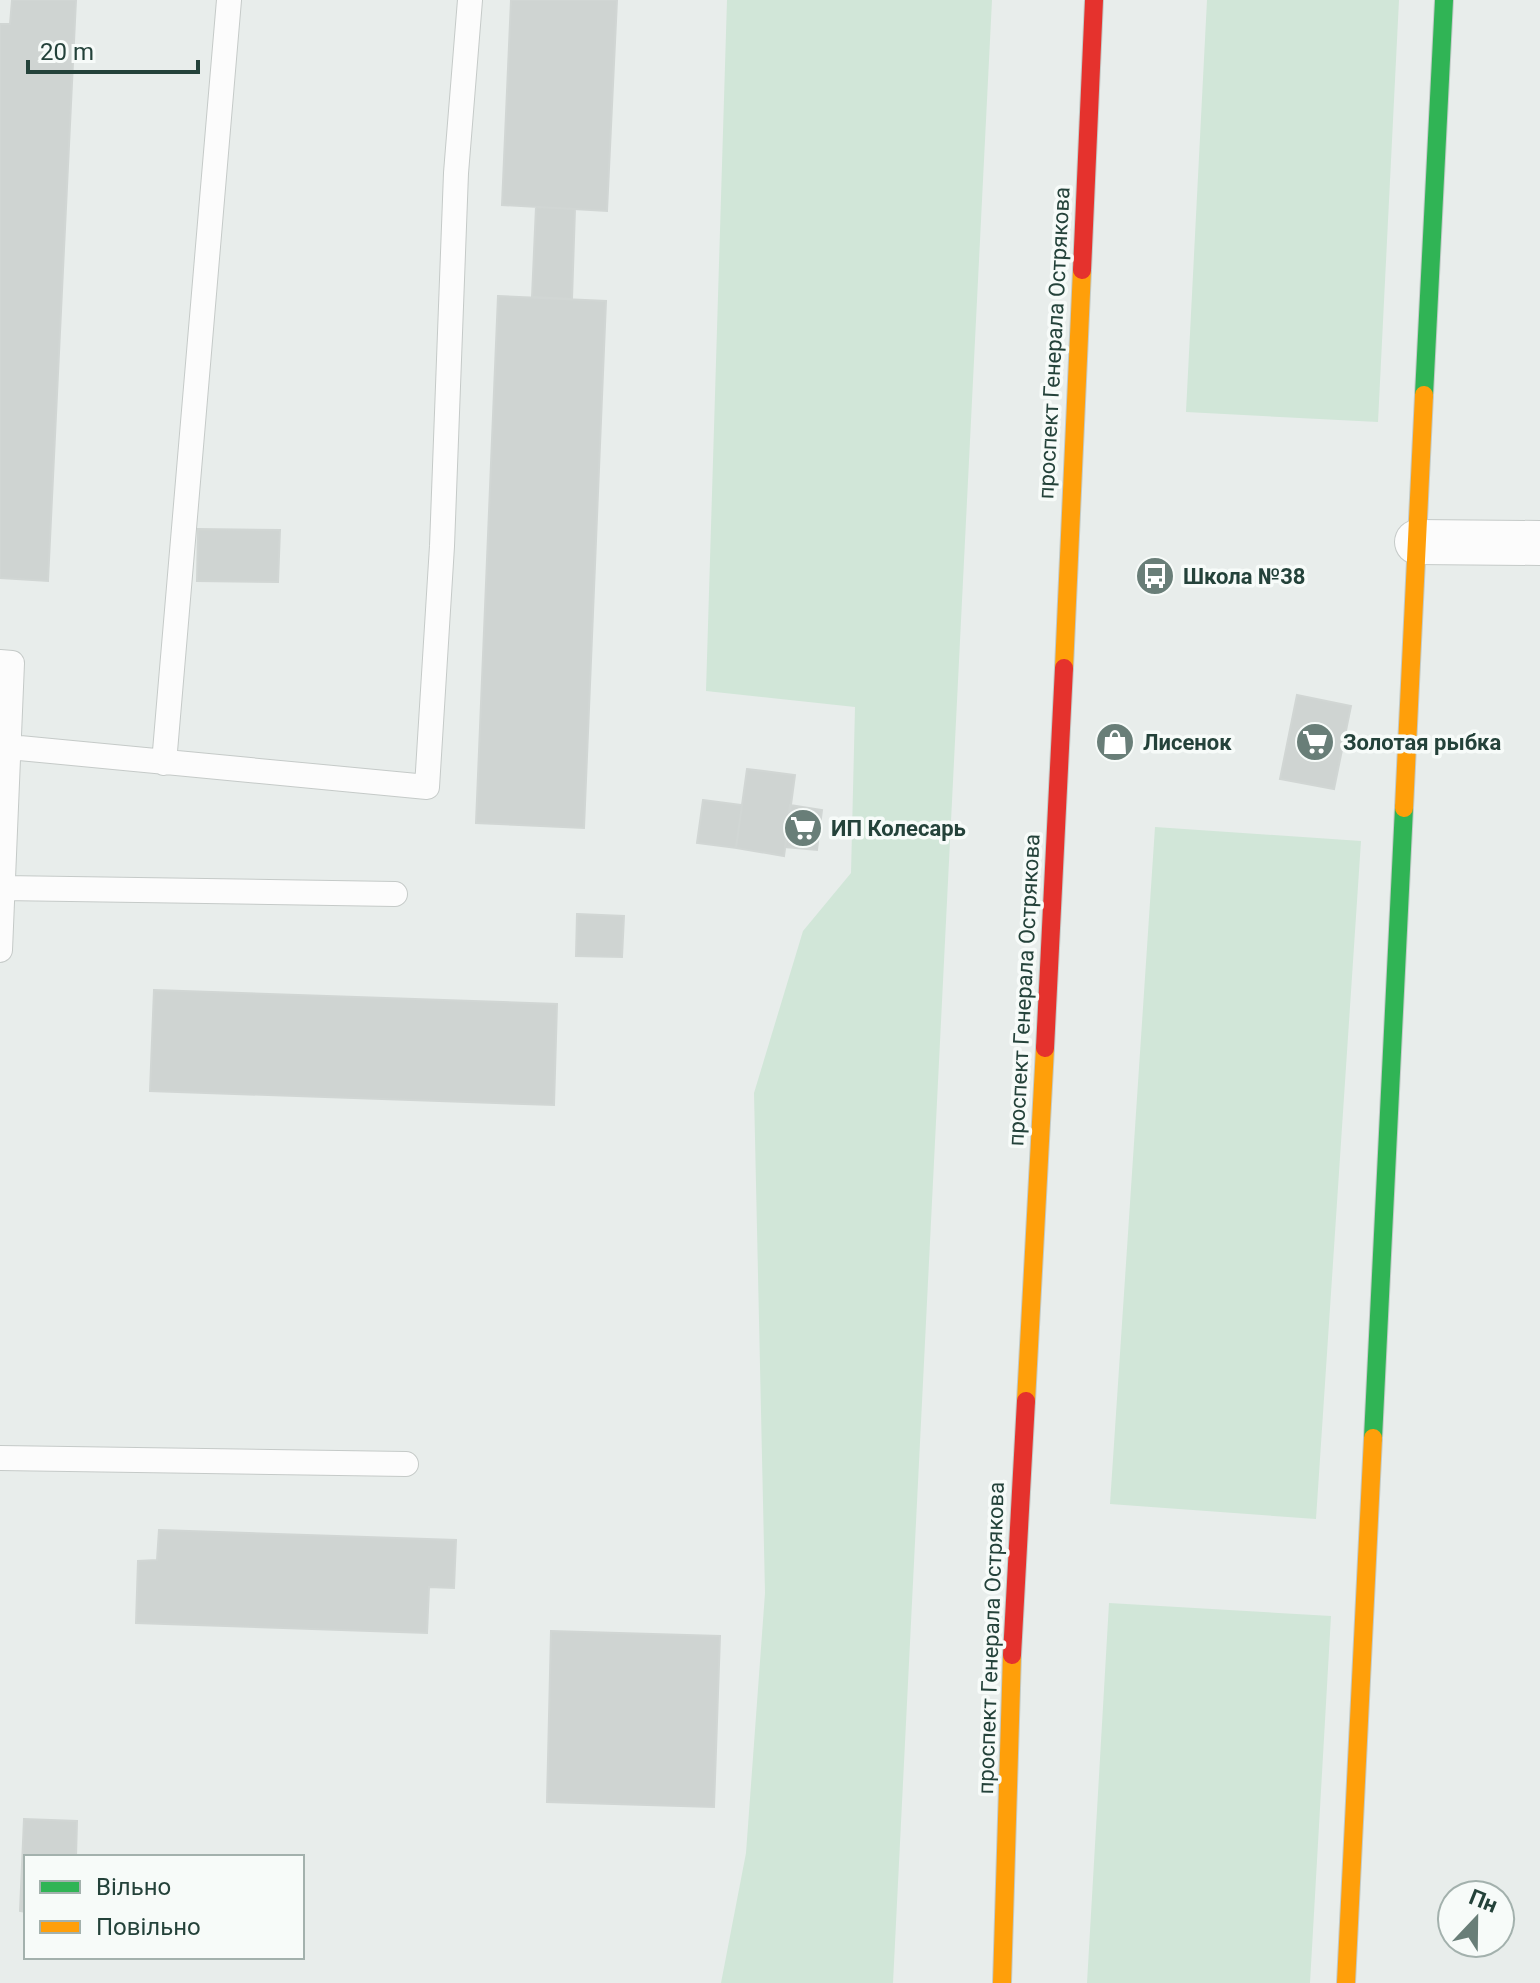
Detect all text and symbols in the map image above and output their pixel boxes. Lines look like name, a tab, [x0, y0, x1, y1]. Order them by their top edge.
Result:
scale bar	[28, 24, 198, 74]
text: 20 m	[40, 38, 94, 66]
street label: проспект Генерала Острякова	[1033, 186, 1075, 500]
bus stop icon: Школа №38	[1134, 555, 1176, 597]
place label: Школа №38	[1183, 564, 1305, 589]
shop icon: Лисенок	[1094, 721, 1136, 763]
supermarket icon: Золотая рыбка	[1294, 721, 1336, 763]
place label: Лисенок	[1143, 730, 1232, 755]
place label: Золотая рыбка	[1343, 730, 1501, 755]
supermarket icon: ИП Колесарь	[782, 807, 824, 849]
place label: ИП Колесарь	[831, 816, 966, 841]
street label: проспект Генерала Острякова	[1003, 833, 1045, 1147]
street label: проспект Генерала Острякова	[973, 1481, 1009, 1795]
legend	[24, 1855, 304, 1959]
text: Вільно	[96, 1873, 171, 1901]
north arrow	[1436, 1879, 1516, 1959]
text: Пн	[1466, 1884, 1501, 1918]
text: Повільно	[96, 1913, 201, 1941]

